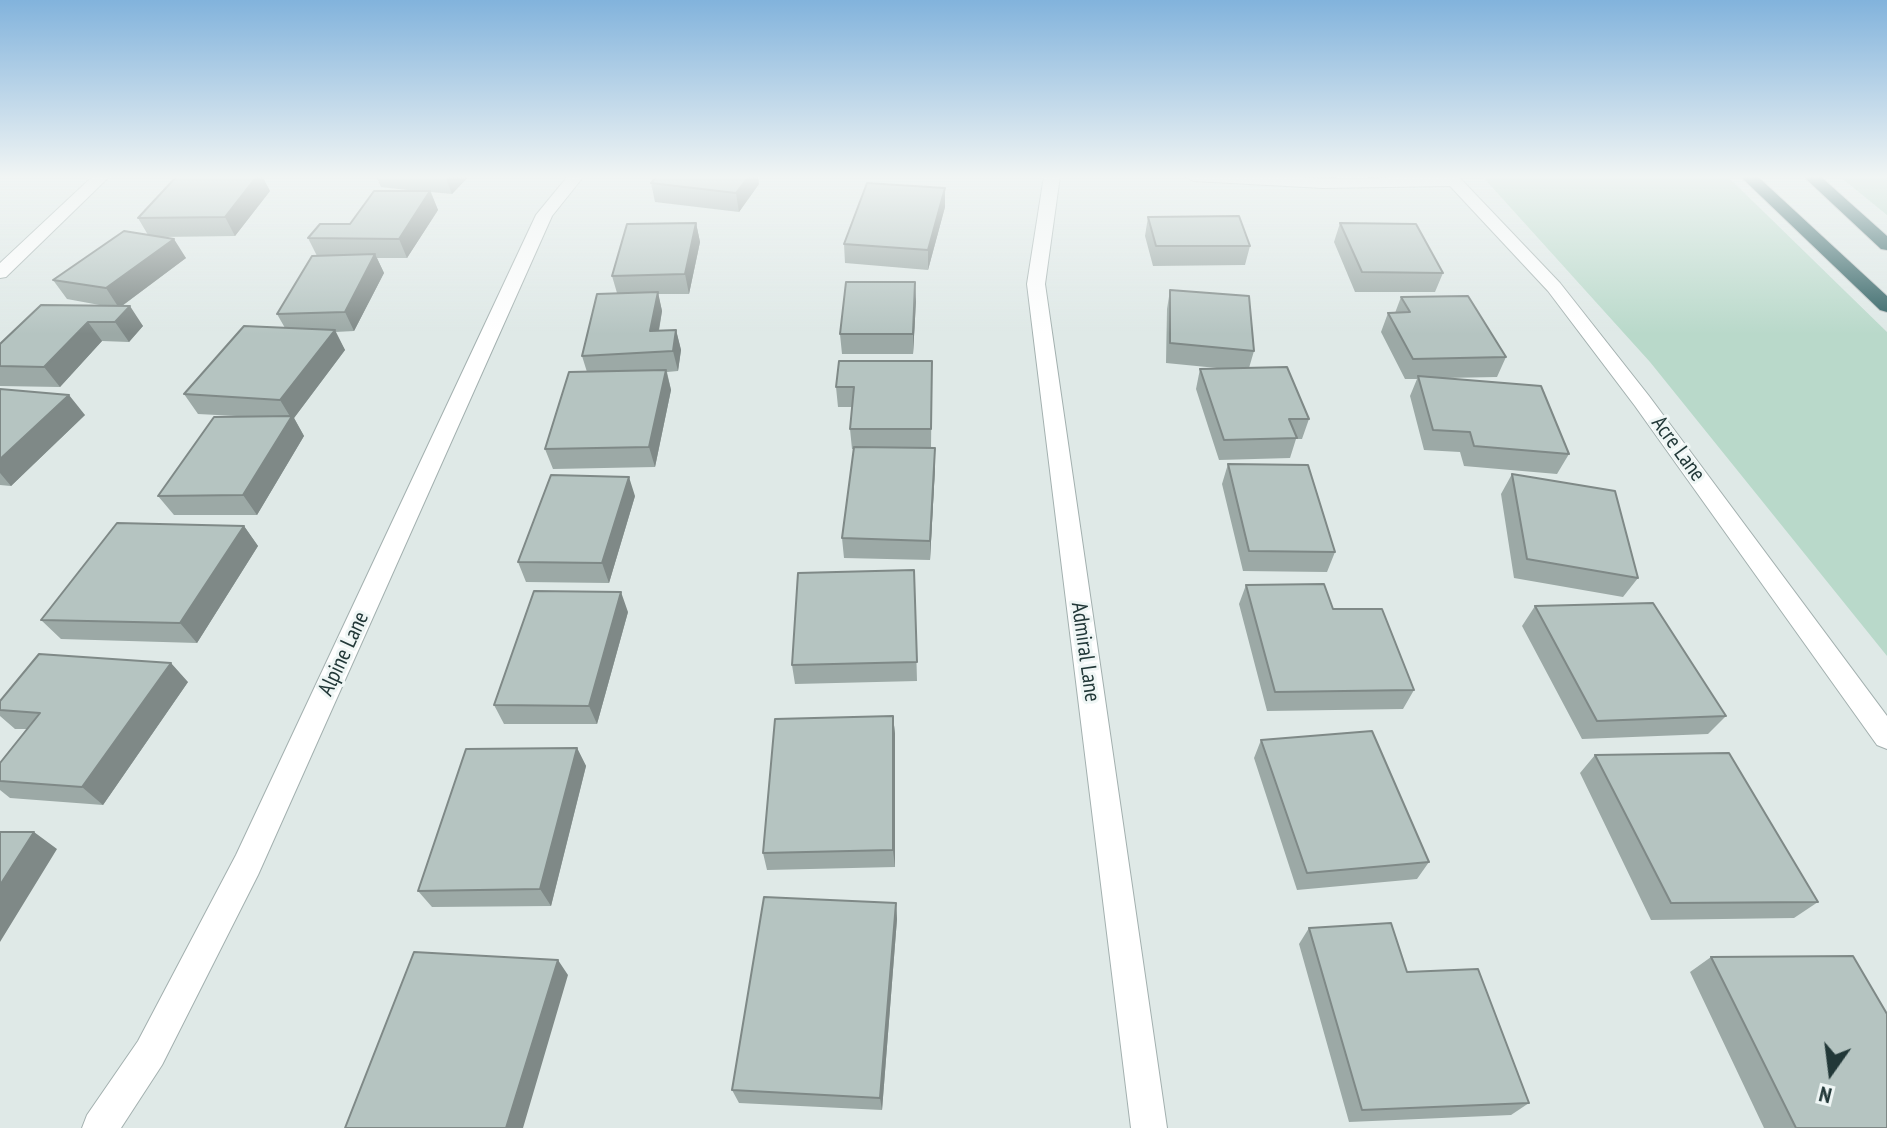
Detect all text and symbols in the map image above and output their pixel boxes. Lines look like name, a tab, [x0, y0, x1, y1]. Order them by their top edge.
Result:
street label: Acre Lane	[1646, 411, 1710, 487]
street label: Admiral Lane	[1065, 601, 1105, 703]
street label: Alpine Lane	[313, 608, 375, 700]
north arrow	[1791, 1032, 1871, 1112]
text: N	[1816, 1080, 1834, 1110]

